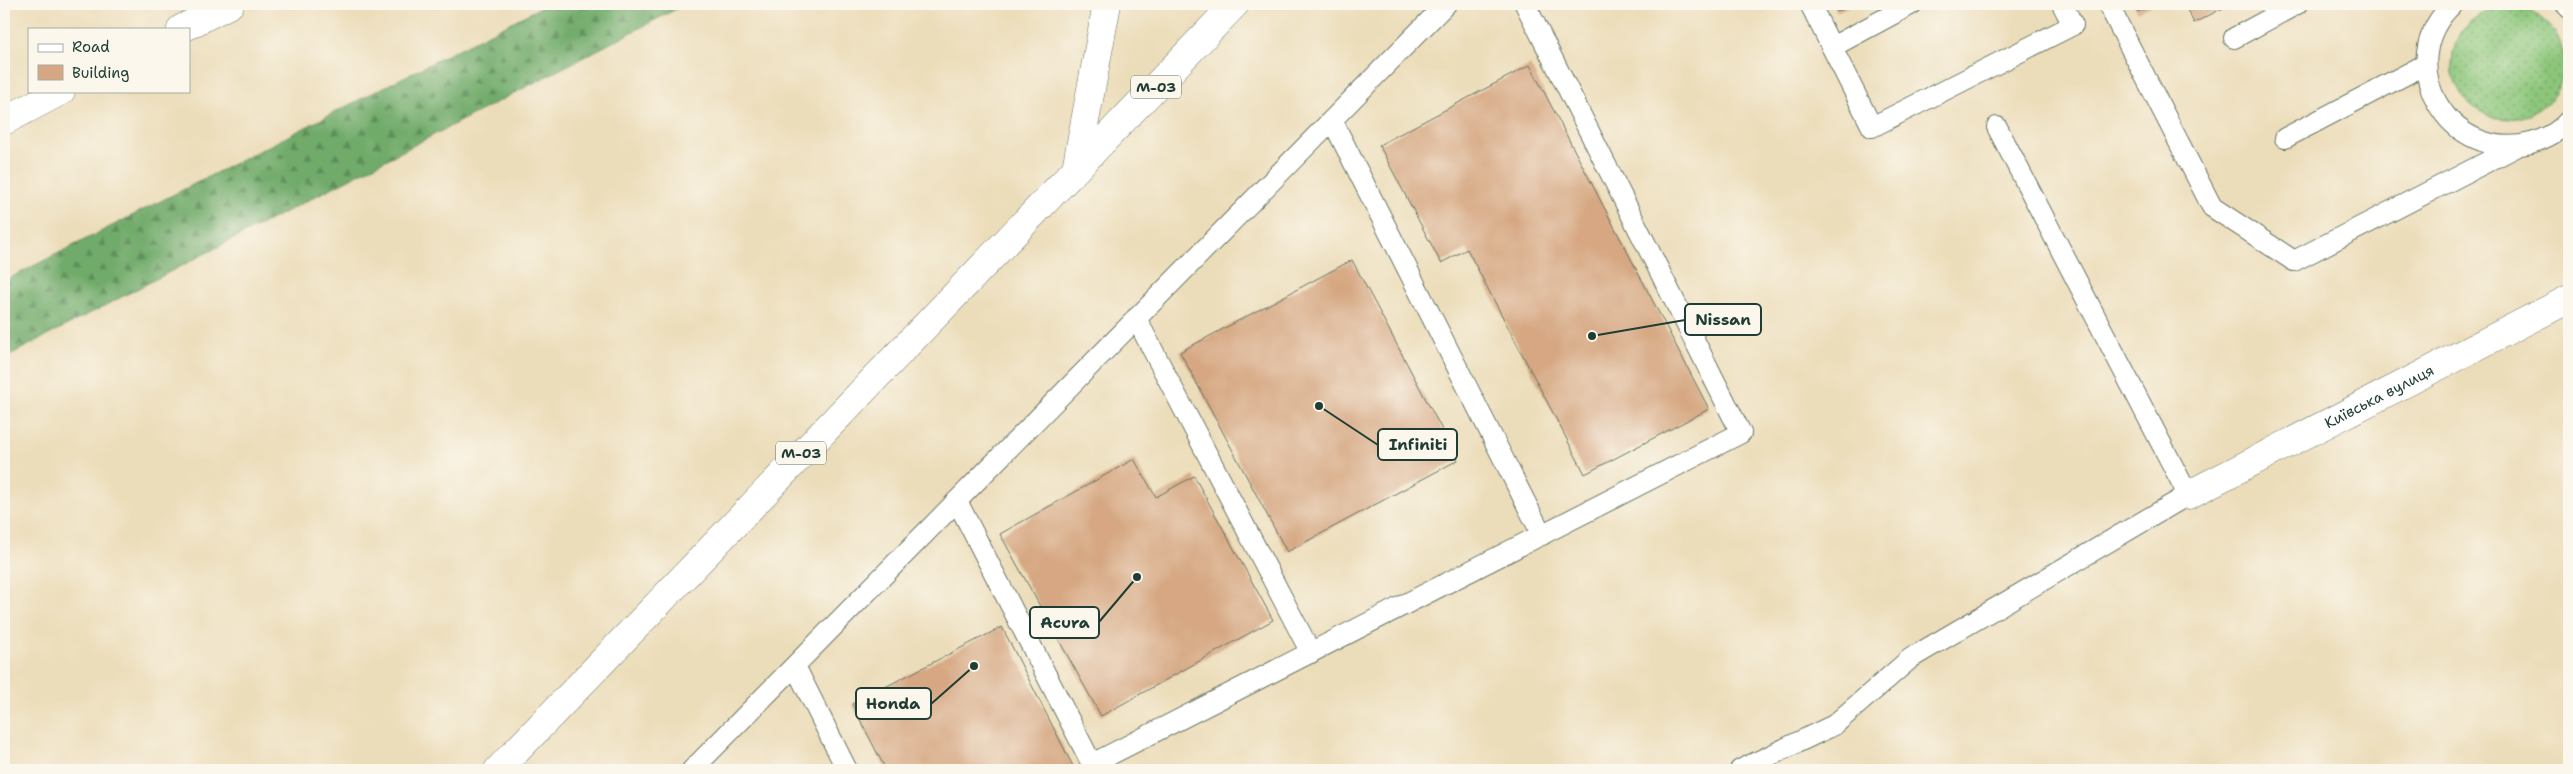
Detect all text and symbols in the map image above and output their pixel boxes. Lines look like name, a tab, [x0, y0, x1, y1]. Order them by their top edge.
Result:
legend	[28, 28, 190, 92]
text: Road	[72, 37, 110, 57]
text: Building	[72, 63, 129, 83]
road number: М-03	[1131, 75, 1181, 98]
callout: Nissan	[1685, 304, 1761, 335]
text: Nissan	[1695, 309, 1751, 330]
street label: Київська вулиця	[2321, 360, 2437, 433]
callout: Infiniti	[1378, 429, 1457, 460]
text: Infiniti	[1389, 434, 1447, 455]
road number: М-03	[776, 442, 826, 464]
callout: Acura	[1030, 607, 1099, 638]
text: Acura	[1040, 612, 1090, 633]
callout: Honda	[856, 688, 931, 719]
text: Honda	[866, 693, 920, 714]

